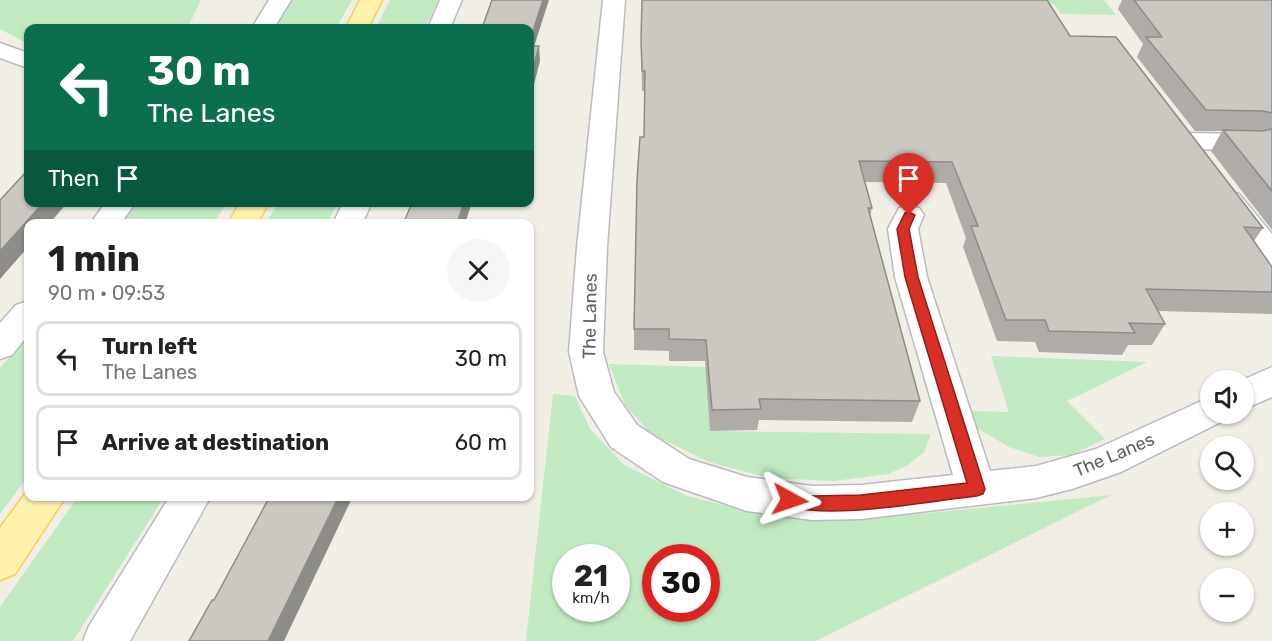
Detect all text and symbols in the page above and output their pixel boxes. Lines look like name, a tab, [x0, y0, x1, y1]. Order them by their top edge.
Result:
text: 30 m	[147, 46, 251, 96]
icon: left	[48, 48, 126, 126]
text: The Lanes	[147, 97, 276, 129]
pin	[883, 153, 934, 215]
icon: arrive	[111, 162, 144, 195]
icon: arrive	[892, 162, 925, 195]
text: Then	[48, 165, 99, 192]
text: 1 min	[48, 237, 140, 280]
button: close	[447, 239, 510, 302]
street label: The Lanes	[578, 273, 602, 359]
text: 90 m · 09:53	[48, 281, 165, 305]
text: Turn left	[102, 333, 197, 360]
icon: left	[51, 342, 84, 375]
text: 30 m	[455, 345, 507, 372]
text: The Lanes	[102, 360, 197, 384]
map controls	[1200, 370, 1254, 622]
button: sound	[1200, 370, 1254, 424]
icon: arrive	[51, 426, 84, 459]
street label: The Lanes	[1070, 428, 1158, 482]
text: Arrive at destination	[102, 429, 329, 456]
text: 60 m	[455, 429, 507, 456]
button: search	[1200, 436, 1254, 490]
position arrow	[758, 468, 822, 532]
button: +	[1200, 502, 1254, 556]
speed limit sign: 30	[642, 544, 720, 622]
text: 21	[574, 558, 608, 594]
button: −	[1200, 568, 1254, 622]
text: km/h	[572, 589, 610, 607]

